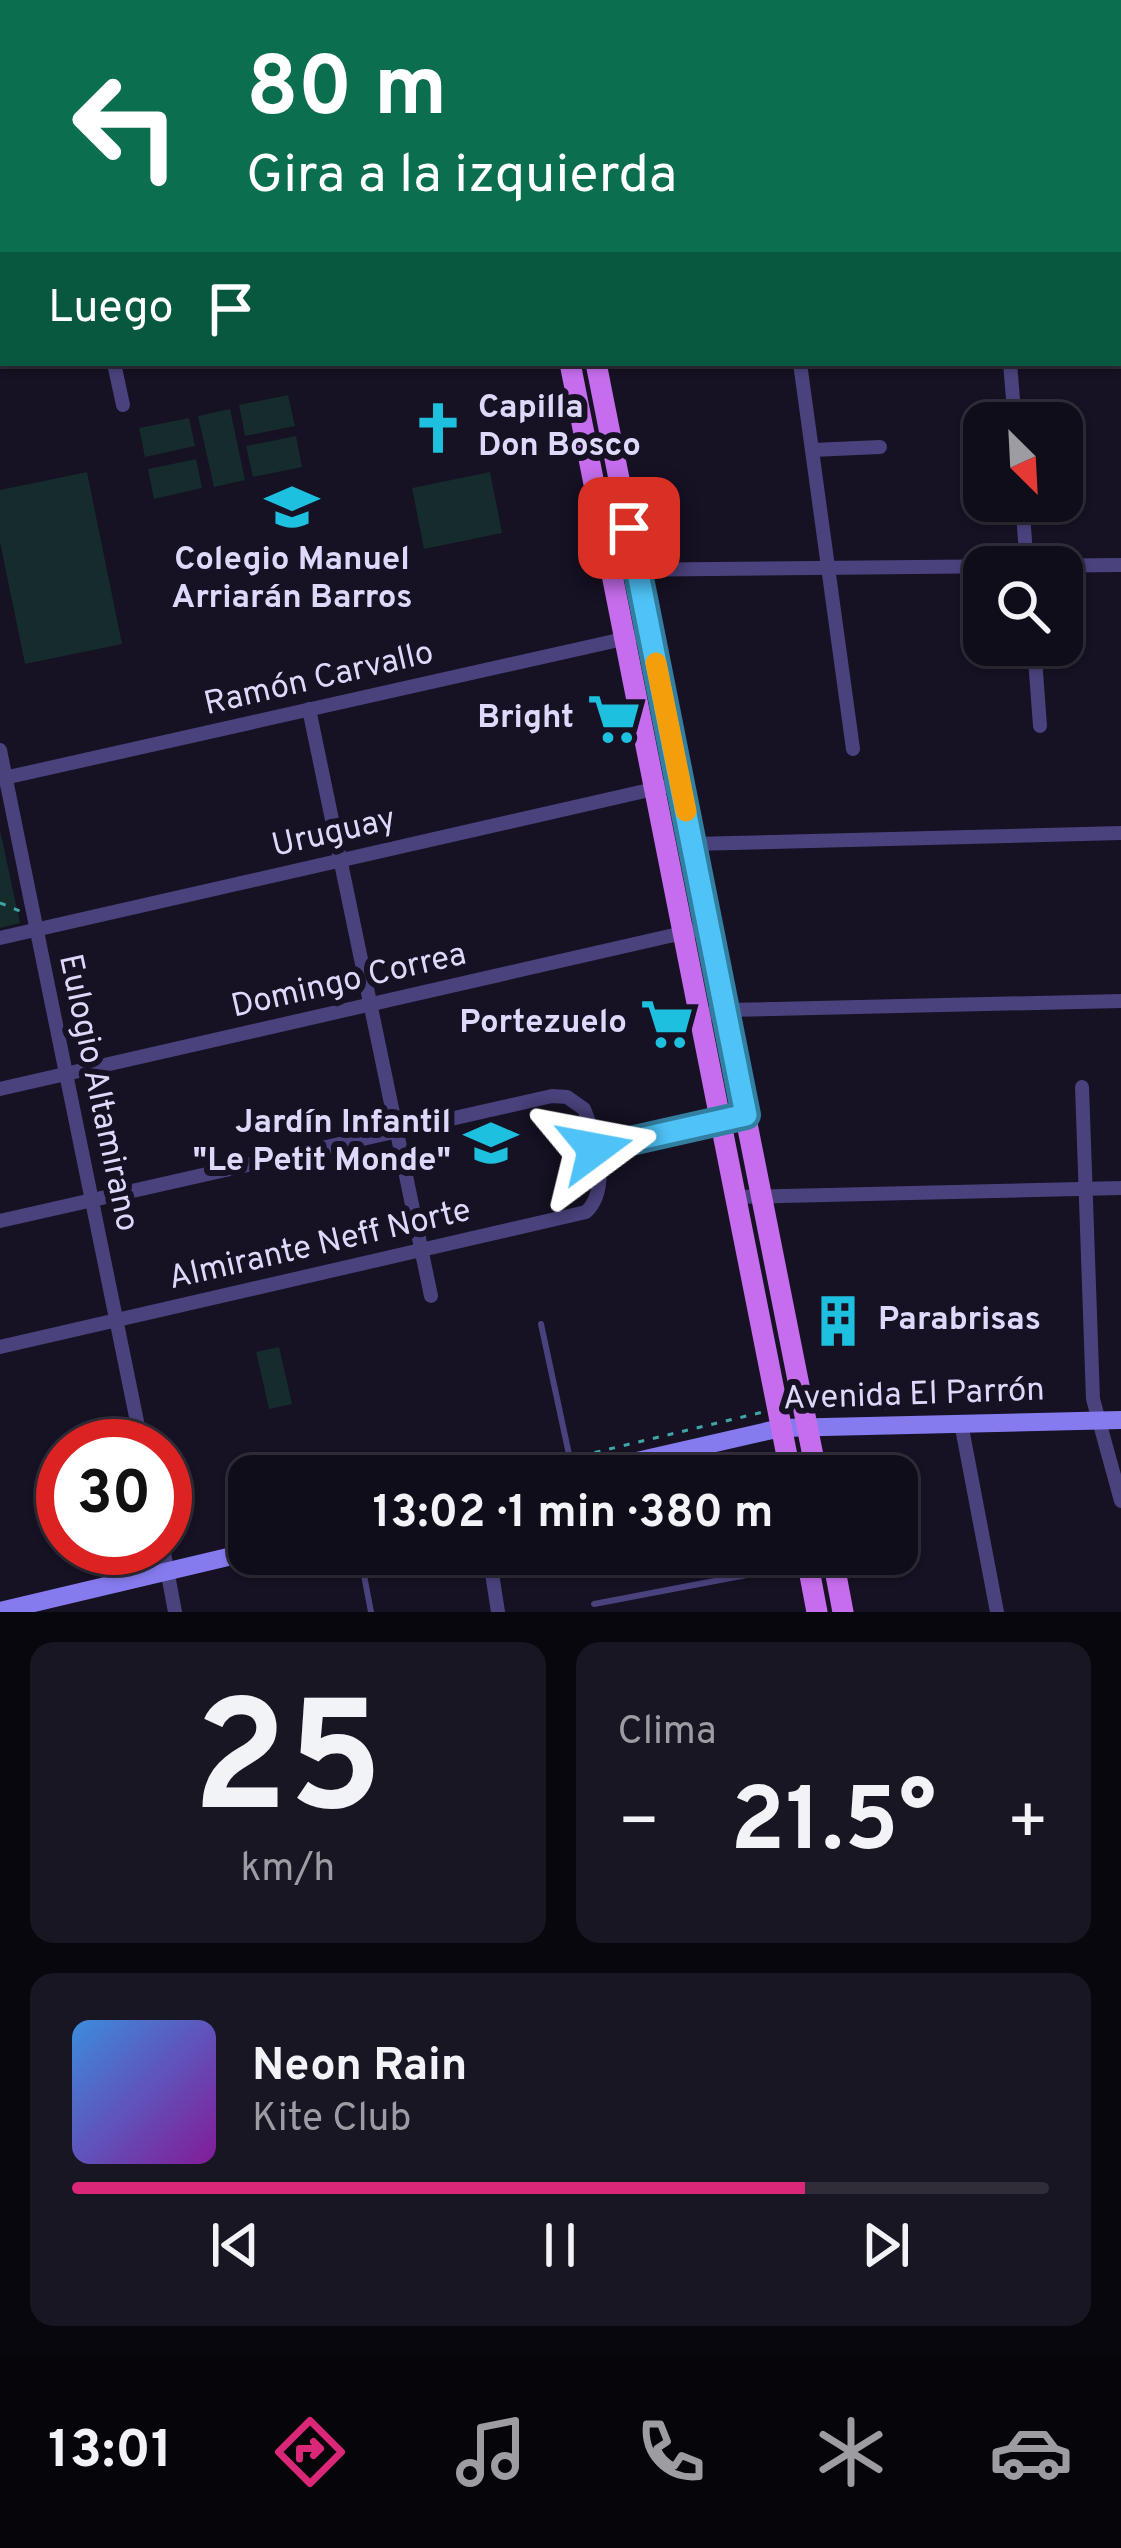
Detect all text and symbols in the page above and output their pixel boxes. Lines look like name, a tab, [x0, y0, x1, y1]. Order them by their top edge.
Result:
text: 80 m	[246, 39, 447, 145]
icon: left	[48, 48, 204, 204]
text: Gira a la izquierda	[246, 143, 677, 212]
icon: arrive	[198, 276, 264, 342]
text: Luego	[48, 281, 174, 338]
place label: Capilla Don Bosco	[478, 388, 641, 468]
church icon: Capilla Don Bosco	[409, 399, 467, 457]
north arrow	[963, 402, 1083, 522]
map controls	[963, 402, 1083, 666]
pin	[578, 477, 680, 579]
school or university icon: Colegio Manuel Arriarán Barros	[263, 478, 321, 536]
icon: arrive	[596, 495, 662, 561]
place label: Colegio Manuel Arriarán Barros	[172, 540, 412, 620]
button: search	[963, 546, 1083, 666]
street label: Ramón Carvallo	[200, 633, 438, 727]
supermarket icon: Bright	[585, 690, 643, 748]
place label: Bright	[477, 698, 574, 740]
street label: Uruguay	[268, 799, 400, 869]
street label: Domingo Correa	[227, 935, 471, 1029]
street label: Eulogio Altamirano	[47, 950, 147, 1236]
supermarket icon: Portezuelo	[638, 995, 696, 1053]
place label: Portezuelo	[459, 1003, 627, 1045]
position arrow	[532, 1086, 658, 1212]
place label: Jardín Infantil "Le Petit Monde"	[193, 1103, 451, 1183]
school or university icon: Jardín Infantil "Le Petit Monde"	[462, 1114, 520, 1172]
street label: Almirante Neff Norte	[165, 1191, 475, 1301]
building icon: Parabrisas	[809, 1292, 867, 1350]
place label: Parabrisas	[878, 1300, 1041, 1342]
street label: Avenida El Parrón	[782, 1370, 1046, 1422]
speed limit sign: 30	[36, 1419, 192, 1575]
text: 13:02 · 1 min · 380 m	[373, 1486, 773, 1543]
text: 25	[192, 1669, 383, 1867]
text: Clima	[618, 1709, 717, 1758]
text: 21.5°	[730, 1769, 936, 1882]
text: −	[618, 1784, 660, 1867]
text: +	[1006, 1784, 1049, 1867]
text: km/h	[240, 1846, 335, 1895]
text: Neon Rain	[252, 2039, 468, 2096]
text: Kite Club	[252, 2096, 411, 2145]
icon: previous	[202, 2212, 268, 2278]
icon: pause	[527, 2212, 593, 2278]
icon: next	[853, 2212, 919, 2278]
icon: directions	[268, 2410, 352, 2494]
icon: music	[449, 2410, 533, 2494]
icon: phone	[629, 2410, 713, 2494]
icon: climate	[809, 2410, 893, 2494]
icon: car	[989, 2410, 1073, 2494]
text: 13:01	[48, 2418, 172, 2487]

